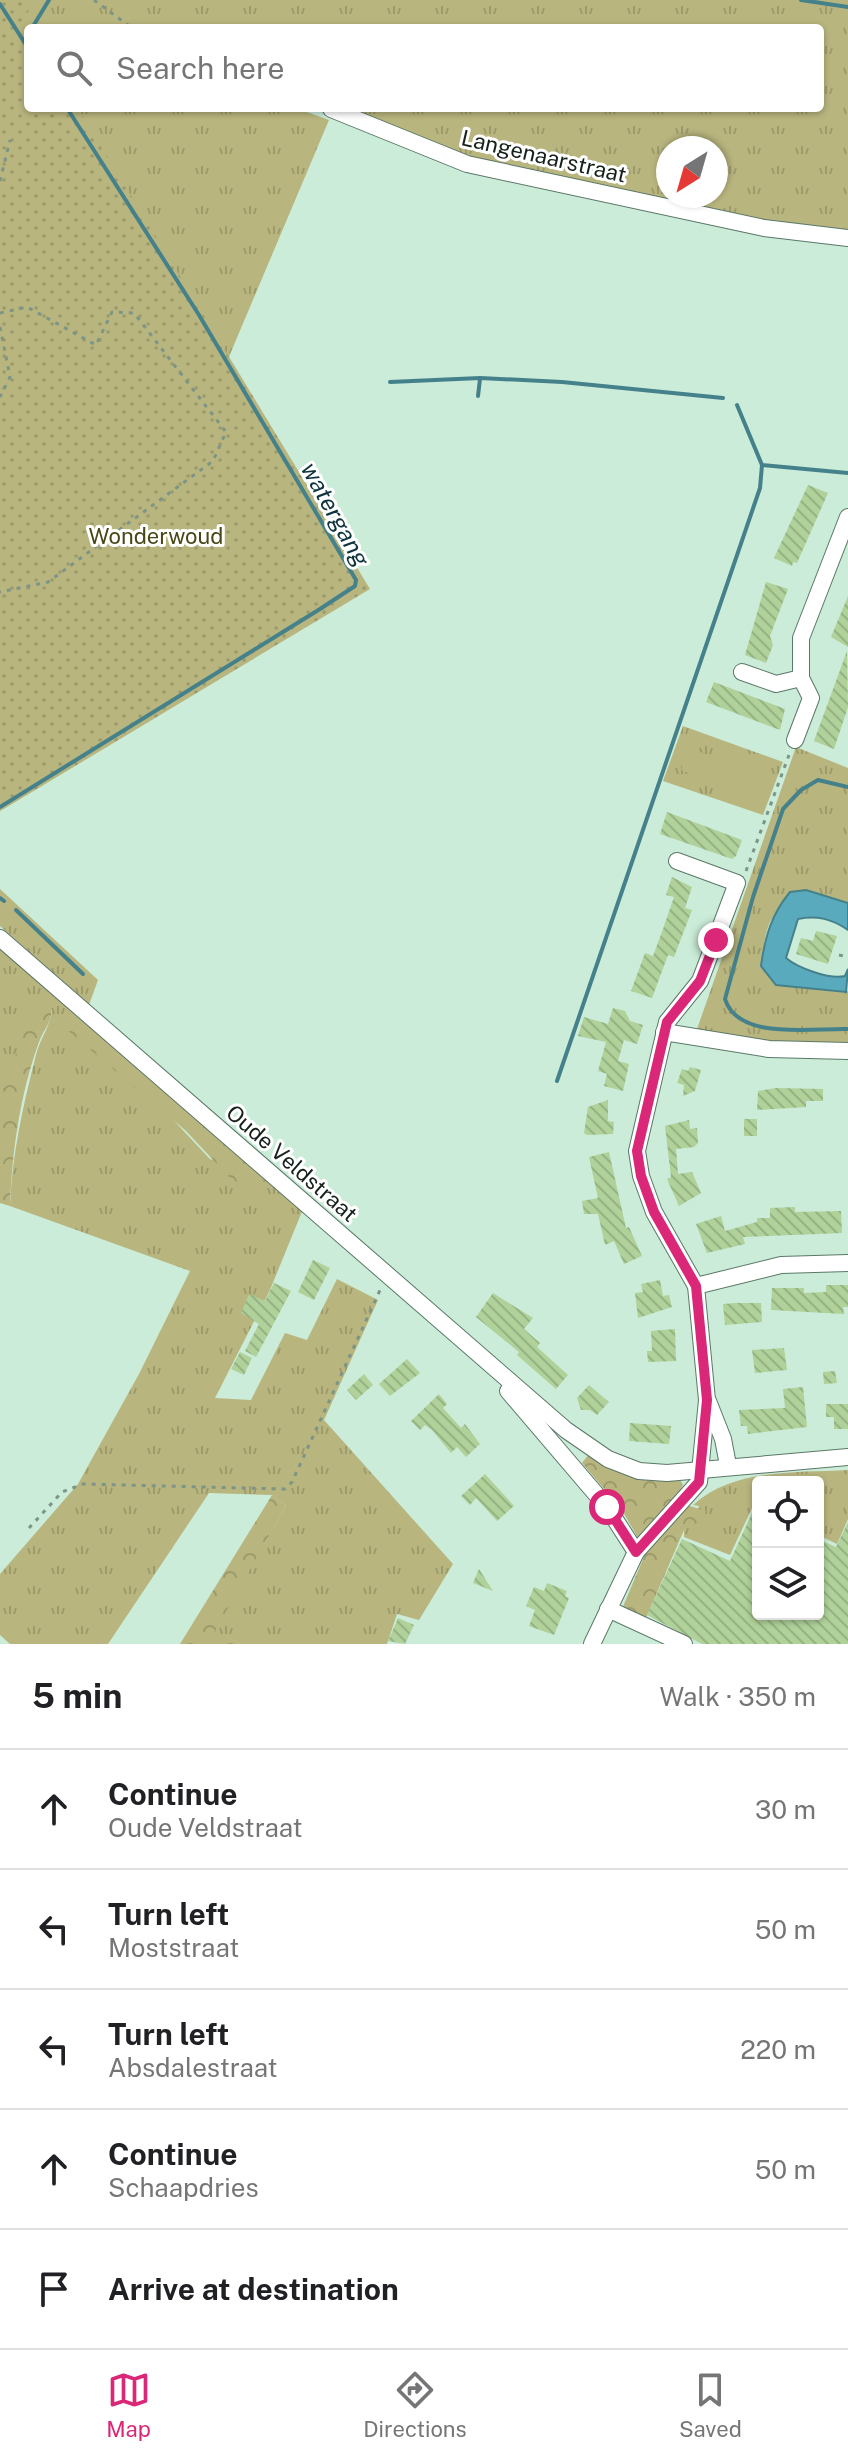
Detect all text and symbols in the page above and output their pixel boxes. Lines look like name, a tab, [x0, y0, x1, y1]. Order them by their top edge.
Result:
search box	[24, 24, 824, 112]
icon: search	[52, 46, 96, 90]
text: Search here	[116, 50, 284, 86]
street label: Langenaarstraat	[459, 124, 629, 188]
north arrow	[656, 136, 728, 208]
water label: watergang	[296, 457, 376, 572]
park label: Wonderwoud	[89, 523, 223, 549]
route end	[698, 922, 734, 958]
street label: Oude Veldstraat	[221, 1099, 363, 1227]
map controls	[752, 1476, 824, 1620]
button: locate	[752, 1476, 824, 1548]
route start	[589, 1489, 625, 1525]
button: layers	[752, 1548, 824, 1620]
text: 5 min	[32, 1676, 122, 1716]
text: Walk · 350 m	[659, 1681, 816, 1712]
text: Continue	[108, 1776, 238, 1812]
icon: ahead	[32, 1787, 76, 1831]
text: 30 m	[755, 1794, 816, 1825]
text: Oude Veldstraat	[108, 1812, 303, 1843]
text: Turn left	[108, 1896, 229, 1932]
icon: left	[32, 1907, 76, 1951]
text: 50 m	[755, 1914, 816, 1945]
text: Moststraat	[108, 1932, 239, 1963]
text: Turn left	[108, 2016, 229, 2052]
icon: left	[32, 2027, 76, 2071]
text: 220 m	[740, 2034, 816, 2065]
text: Absdalestraat	[108, 2052, 278, 2083]
text: Continue	[108, 2136, 238, 2172]
icon: ahead	[32, 2147, 76, 2191]
text: 50 m	[755, 2154, 816, 2185]
text: Schaapdries	[108, 2172, 259, 2203]
icon: arrive	[32, 2267, 76, 2311]
text: Arrive at destination	[108, 2271, 399, 2307]
tab: Map	[106, 2368, 151, 2442]
tab: Directions	[363, 2368, 467, 2442]
tab: Saved	[679, 2368, 742, 2442]

